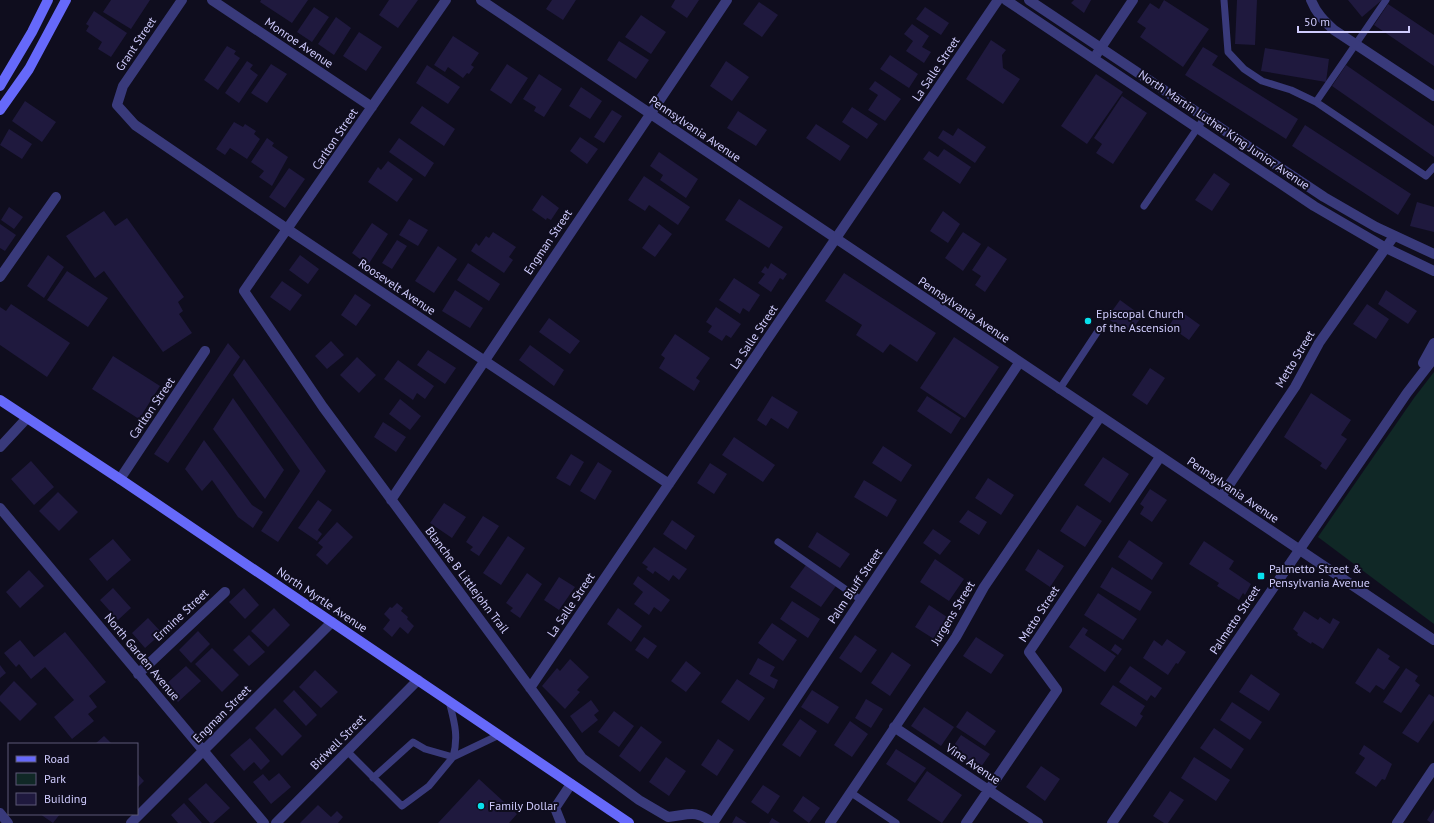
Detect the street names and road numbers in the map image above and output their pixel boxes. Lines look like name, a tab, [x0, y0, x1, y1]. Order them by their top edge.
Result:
street label: Grant Street	[112, 14, 159, 74]
street label: Monroe Avenue	[262, 14, 336, 71]
street label: La Salle Street	[909, 34, 963, 104]
street label: North Martin Luther King Junior Avenue	[1136, 66, 1313, 193]
street label: Pennsylvania Avenue	[647, 92, 744, 165]
street label: Carlton Street	[309, 105, 361, 172]
street label: Engman Street	[520, 206, 575, 277]
street label: Roosevelt Avenue	[356, 255, 439, 318]
street label: Pennsylvania Avenue	[916, 273, 1013, 346]
street label: La Salle Street	[727, 302, 781, 372]
street label: Metto Street	[1272, 327, 1317, 390]
street label: Carlton Street	[126, 374, 178, 441]
street label: Pennsylvania Avenue	[1185, 453, 1282, 526]
street label: Blanche B Littlejohn Trail	[422, 524, 513, 636]
street label: Palm Bluff Street	[824, 545, 885, 626]
street label: North Myrtle Avenue	[274, 564, 371, 636]
street label: La Salle Street	[544, 570, 598, 640]
street label: Jurgens Street	[927, 578, 978, 648]
street label: Palmetto Street	[1206, 582, 1263, 657]
street label: Metto Street	[1015, 583, 1062, 645]
street label: Ermine Street	[150, 585, 211, 644]
street label: North Garden Avenue	[101, 610, 183, 703]
street label: Engman Street	[190, 682, 254, 746]
street label: Bidwell Street	[307, 711, 369, 773]
street label: Vine Avenue	[942, 739, 1004, 787]

